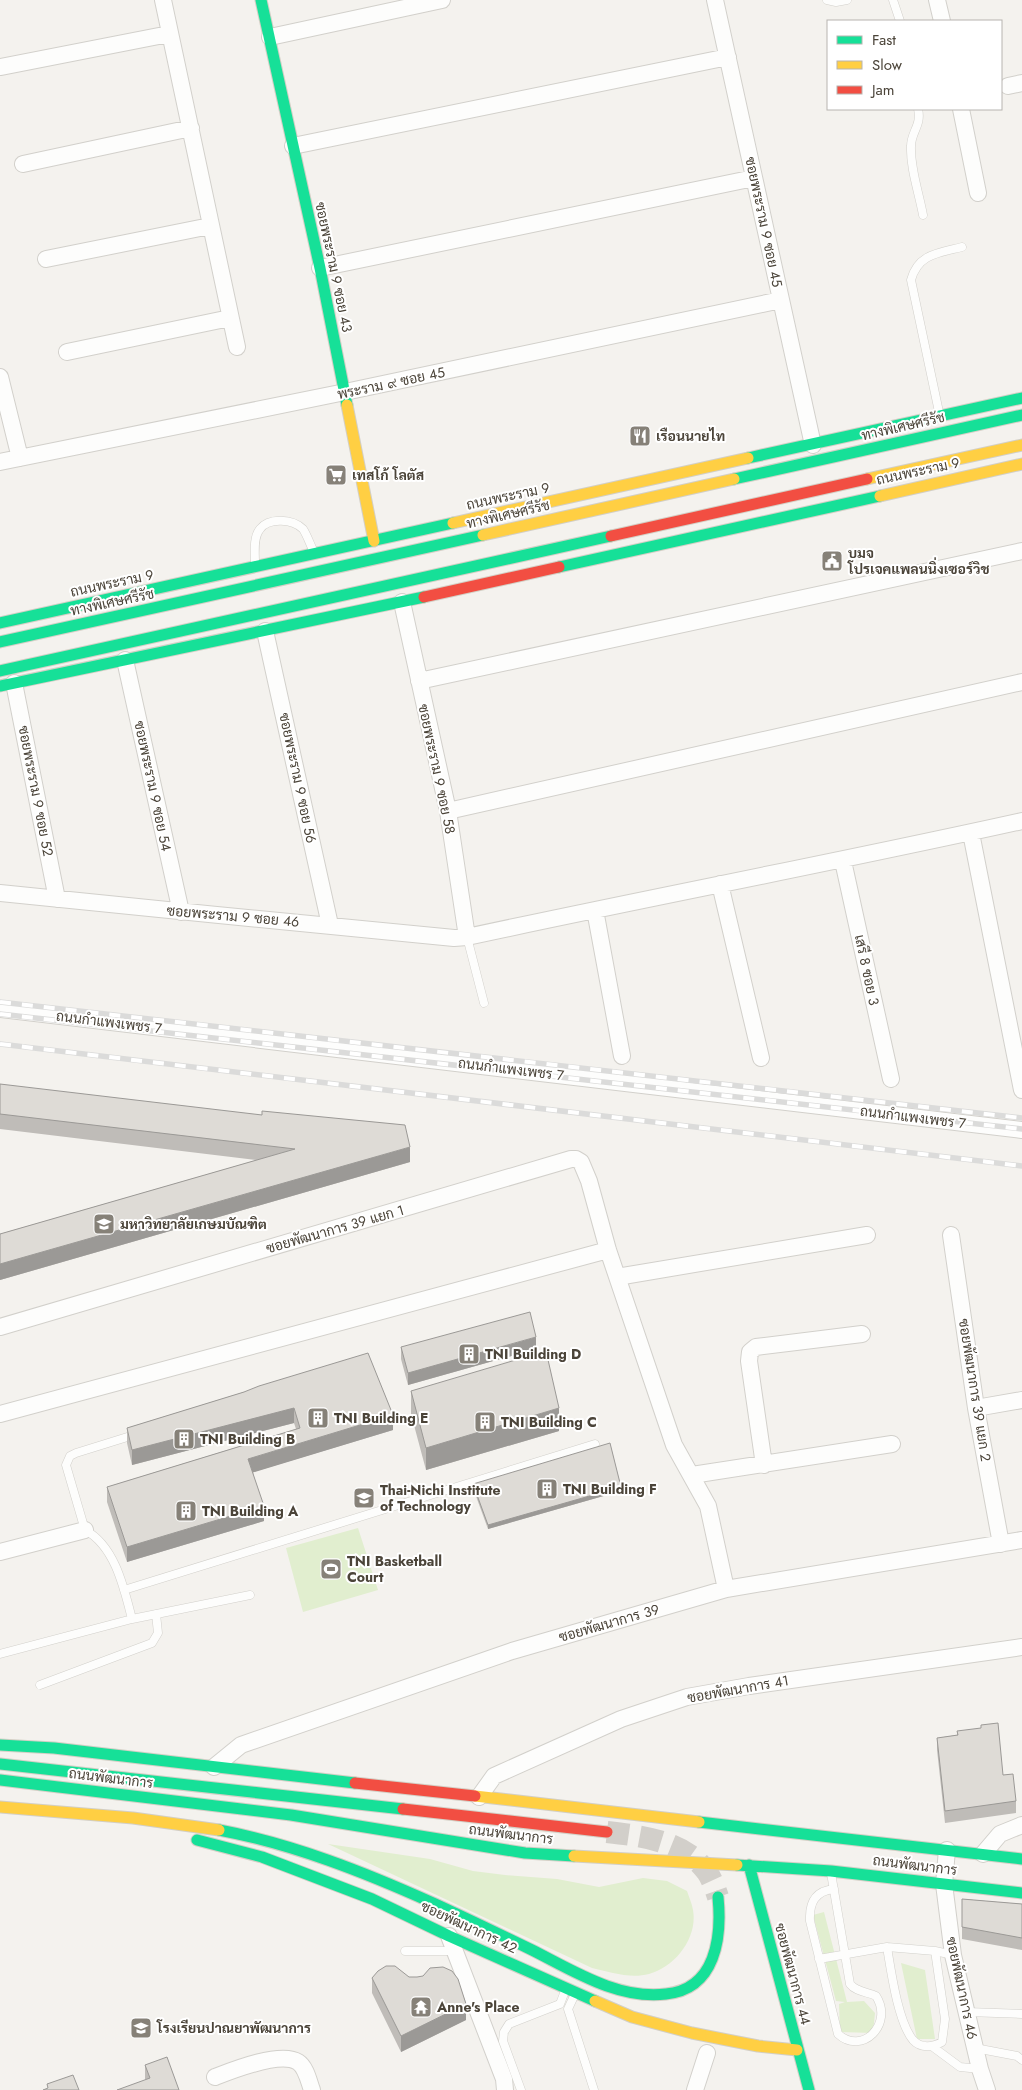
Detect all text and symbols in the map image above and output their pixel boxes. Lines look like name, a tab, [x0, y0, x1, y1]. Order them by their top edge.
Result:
legend	[827, 20, 1002, 110]
text: Fast	[872, 29, 896, 51]
text: Slow	[872, 54, 903, 76]
text: Jam	[870, 79, 895, 101]
street label: ซอยพระราม 9 ซอย 45	[740, 155, 788, 289]
street label: ซอยพระราม 9 ซอย 43	[310, 200, 358, 334]
street label: พระราม ๙ ซอย 45	[335, 362, 447, 404]
street label: ทางพิเศษศรีรัช	[859, 407, 947, 445]
restaurant icon: เรือนนายไท	[628, 424, 652, 448]
place label: เรือนนายไท	[656, 426, 725, 446]
street label: ถนนพระราม 9	[874, 452, 962, 490]
supermarket icon: เทสโก้ โลตัส	[324, 463, 348, 487]
place label: เทสโก้ โลตัส	[352, 465, 424, 485]
street label: ถนนพระราม 9	[464, 477, 552, 515]
street label: ทางพิเศษศรีรัช	[464, 495, 552, 533]
place label: บมจ โปรเจคแพลนนิ่งเซอร์วิช	[847, 543, 990, 579]
public building icon: บมจ โปรเจคแพลนนิ่งเซอร์วิช	[820, 549, 844, 573]
street label: ถนนพระราม 9	[68, 564, 156, 602]
street label: ทางพิเศษศรีรัช	[68, 583, 156, 621]
street label: ซอยพระราม 9 ซอย 58	[413, 702, 461, 836]
street label: ซอยพระราม 9 ซอย 56	[274, 711, 322, 845]
street label: ซอยพระราม 9 ซอย 54	[129, 719, 177, 853]
street label: ซอยพระราม 9 ซอย 52	[14, 724, 58, 858]
street label: ซอยพระราม 9 ซอย 46	[166, 900, 300, 932]
street label: เสรี 8 ซอย 3	[850, 933, 884, 1008]
street label: ถนนกำแพงเพชร 7	[55, 1006, 164, 1038]
street label: ถนนกำแพงเพชร 7	[457, 1053, 566, 1085]
street label: ถนนกำแพงเพชร 7	[859, 1101, 968, 1133]
street label: ซอยพัฒนาการ 39 แยก 1	[264, 1200, 406, 1258]
school or university icon: มหาวิทยาลัยเกษมบัณฑิต	[92, 1212, 116, 1236]
place label: มหาวิทยาลัยเกษมบัณฑิต	[120, 1214, 267, 1234]
street label: ซอยพัฒนาการ 39 แยก 2	[954, 1317, 996, 1463]
building icon: TNI Building D	[457, 1342, 481, 1366]
place label: TNI Building D	[485, 1344, 581, 1364]
building icon: TNI Building E	[306, 1406, 330, 1430]
place label: TNI Building E	[334, 1408, 428, 1428]
building icon: TNI Building C	[473, 1410, 497, 1434]
place label: TNI Building C	[501, 1412, 597, 1432]
building icon: TNI Building B	[172, 1427, 196, 1451]
place label: TNI Building B	[200, 1429, 295, 1449]
building icon: TNI Building F	[535, 1477, 559, 1501]
place label: TNI Building F	[563, 1479, 657, 1499]
place label: Thai-Nichi Institute of Technology	[380, 1480, 500, 1516]
school or university icon: Thai-Nichi Institute of Technology	[352, 1486, 376, 1510]
building icon: TNI Building A	[174, 1499, 198, 1523]
place label: TNI Building A	[202, 1501, 299, 1521]
place label: TNI Basketball Court	[347, 1551, 442, 1587]
sports icon: TNI Basketball Court	[319, 1557, 343, 1581]
street label: ซอยพัฒนาการ 39	[556, 1599, 662, 1647]
street label: ซอยพัฒนาการ 41	[686, 1670, 790, 1708]
street label: ถนนพัฒนาการ	[68, 1763, 155, 1793]
street label: ถนนพัฒนาการ	[468, 1819, 555, 1849]
street label: ถนนพัฒนาการ	[872, 1850, 959, 1880]
street label: ซอยพัฒนาการ 42	[418, 1896, 520, 1958]
street label: ซอยพัฒนาการ 44	[770, 1921, 816, 2027]
street label: ซอยพัฒนาการ 46	[941, 1935, 983, 2041]
temple icon: Anne's Place	[409, 1995, 433, 2019]
place label: Anne's Place	[436, 1997, 519, 2017]
school or university icon: โรงเรียนปาณยาพัฒนาการ	[129, 2016, 153, 2040]
place label: โรงเรียนปาณยาพัฒนาการ	[156, 2018, 311, 2038]

